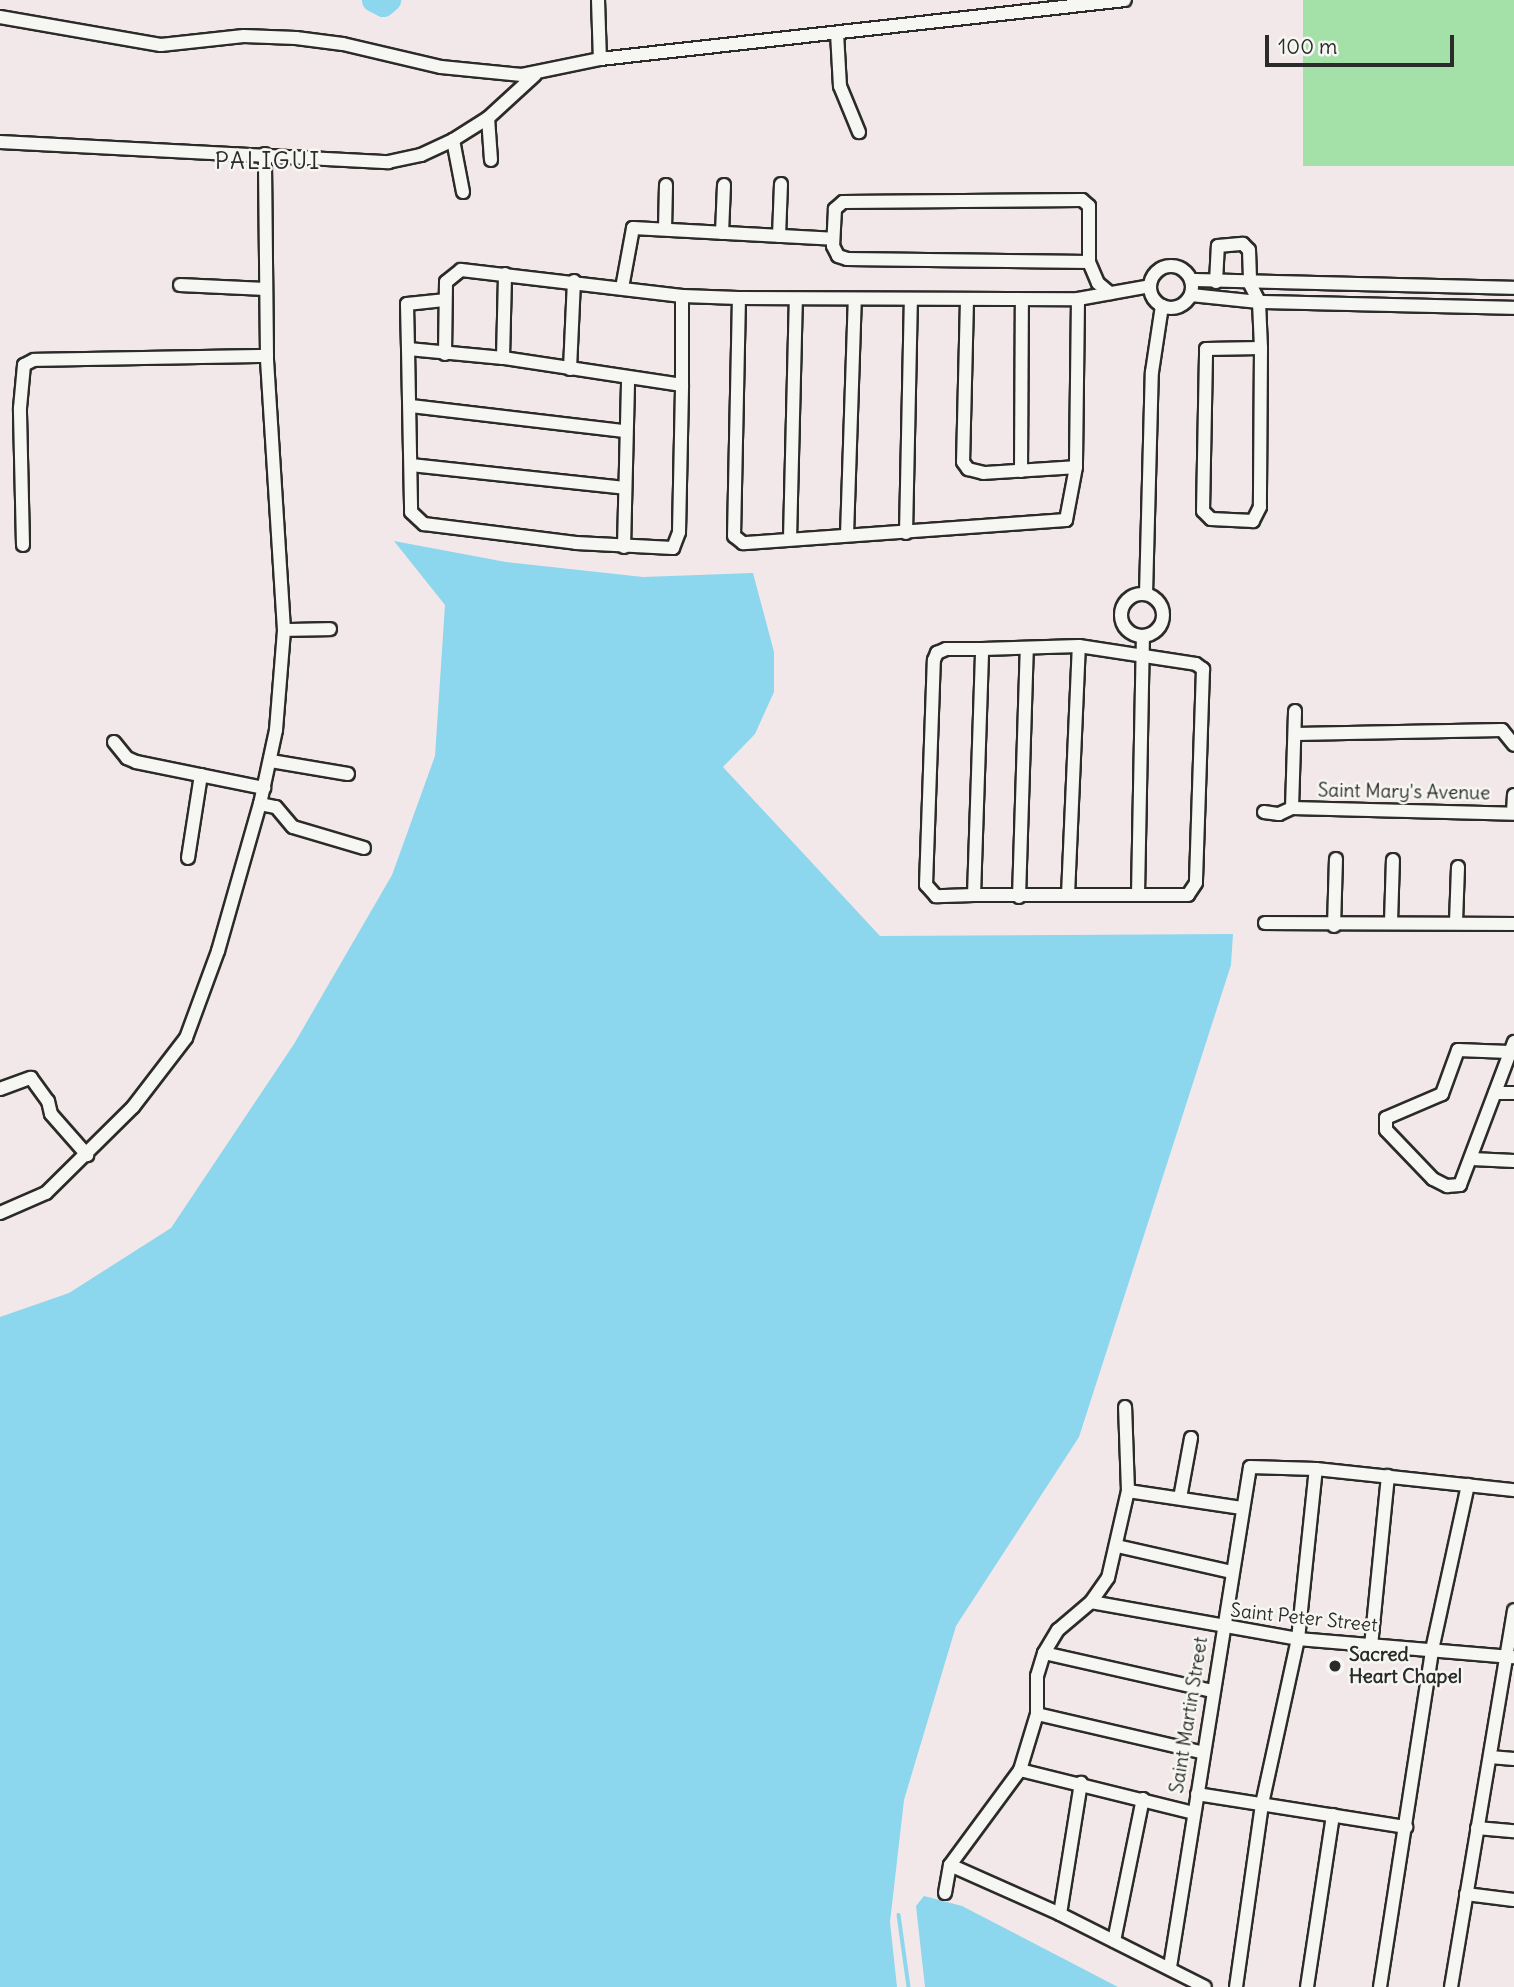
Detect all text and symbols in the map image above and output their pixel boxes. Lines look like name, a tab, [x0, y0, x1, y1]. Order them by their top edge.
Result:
scale bar	[1269, 21, 1458, 65]
text: 100 m	[1278, 33, 1337, 60]
district label: PALIGUI	[216, 147, 320, 175]
street label: Saint Mary's Avenue	[1318, 779, 1490, 805]
street label: Saint Peter Street	[1229, 1599, 1379, 1637]
street label: Saint Martin Street	[1165, 1635, 1213, 1795]
place label: Sacred Heart Chapel	[1349, 1644, 1462, 1688]
marker: Sacred Heart Chapel	[1327, 1658, 1343, 1674]

